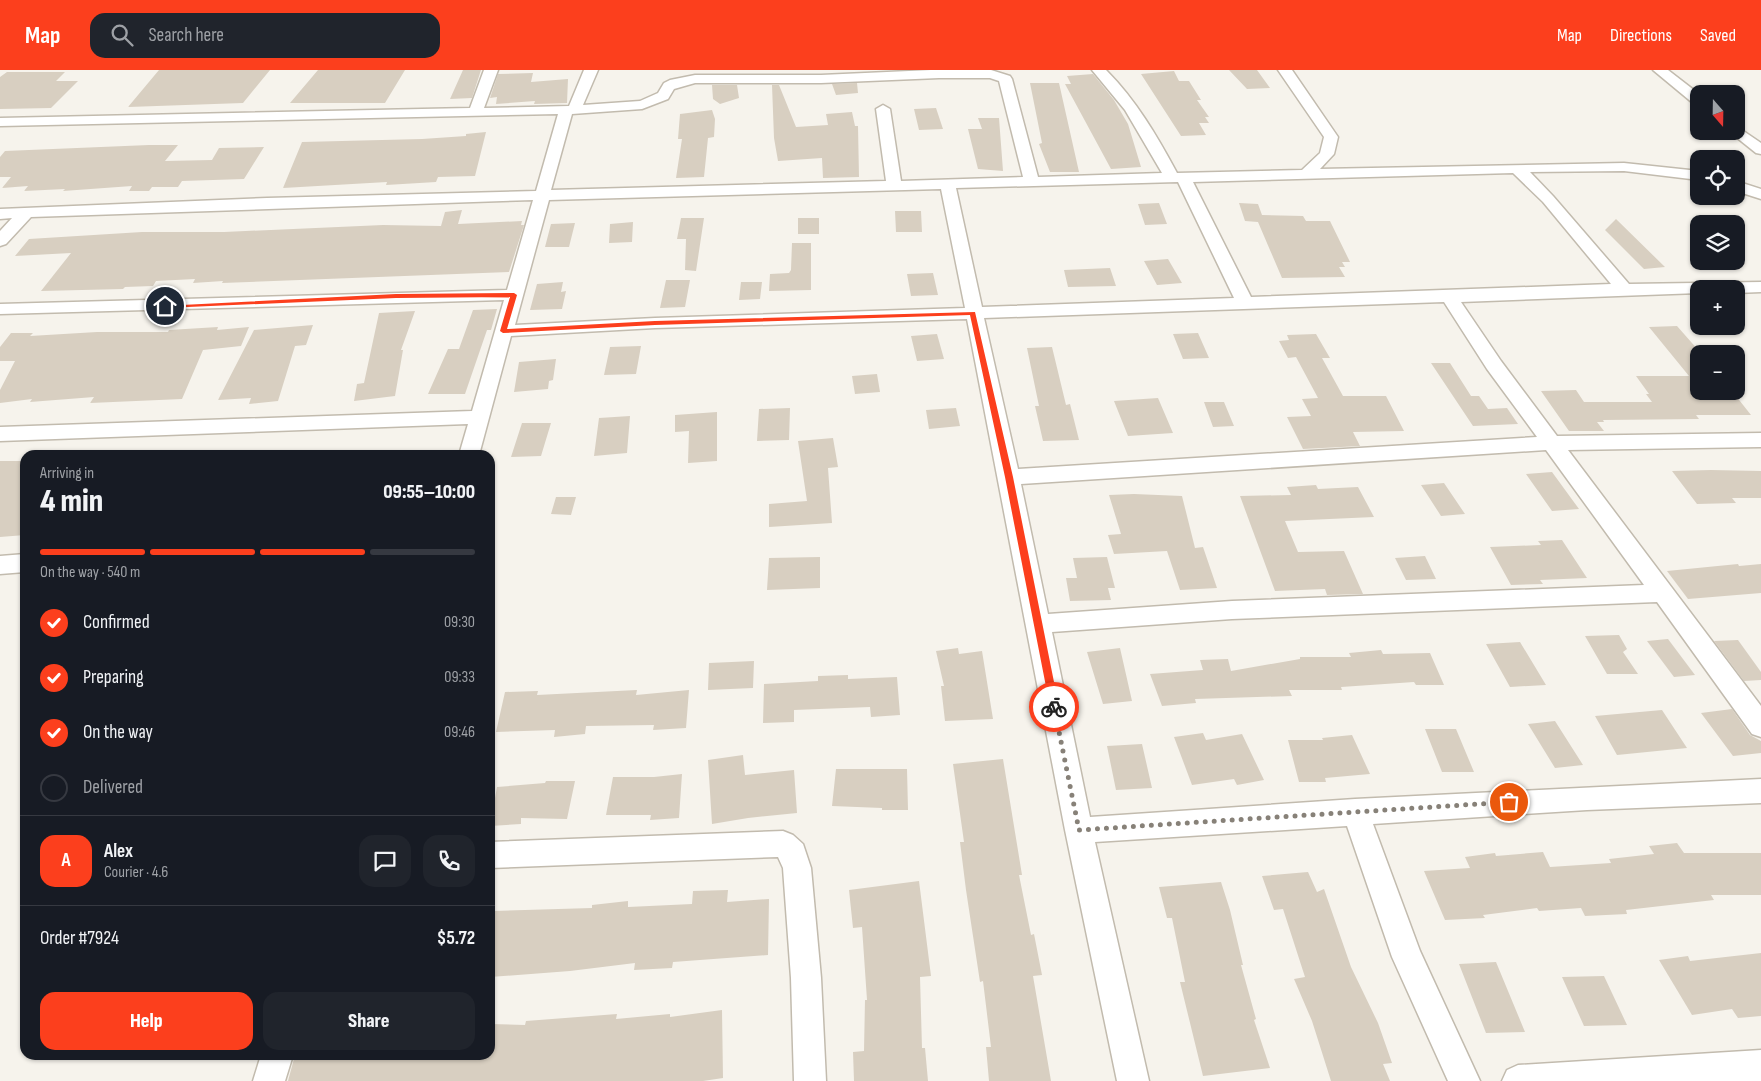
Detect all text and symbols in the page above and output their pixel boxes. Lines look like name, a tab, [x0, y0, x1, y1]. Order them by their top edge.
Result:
search box	[90, 13, 440, 58]
text: Map	[25, 21, 60, 50]
icon: search	[108, 21, 136, 49]
text: Search here	[148, 24, 224, 47]
text: Map	[1557, 25, 1582, 46]
text: Directions	[1610, 25, 1672, 46]
text: Saved	[1700, 25, 1736, 46]
north arrow	[1690, 85, 1745, 140]
map controls	[1690, 85, 1745, 400]
button: locate	[1690, 150, 1745, 205]
button: layers	[1690, 215, 1745, 270]
button: +	[1690, 280, 1745, 335]
pin	[144, 285, 186, 327]
icon: home	[151, 292, 179, 320]
button: −	[1690, 345, 1745, 400]
text: Arriving in	[40, 464, 94, 483]
text: 09:55–10:00	[383, 481, 475, 504]
text: 4 min	[40, 482, 103, 521]
text: On the way · 540 m	[40, 563, 140, 582]
icon: check	[40, 609, 68, 637]
text: Confirmed	[83, 611, 150, 634]
text: 09:30	[444, 613, 475, 632]
icon: check	[40, 664, 68, 692]
text: Preparing	[83, 666, 144, 689]
text: 09:33	[444, 668, 475, 687]
courier	[1029, 682, 1079, 732]
icon: bike	[1040, 693, 1068, 721]
icon: check	[40, 719, 68, 747]
text: On the way	[83, 721, 153, 744]
text: 09:46	[444, 723, 475, 742]
text: Delivered	[83, 776, 143, 799]
pin	[1488, 781, 1530, 823]
icon: bag	[1495, 788, 1523, 816]
button: chat	[359, 835, 411, 887]
button: phone	[423, 835, 475, 887]
text: Alex	[104, 840, 133, 863]
text: A	[61, 849, 71, 872]
text: Courier · 4.6	[104, 863, 168, 882]
text: Order #7924	[40, 927, 119, 950]
text: $5.72	[437, 927, 475, 950]
button: Help	[40, 992, 253, 1050]
button: Share	[263, 992, 475, 1050]

